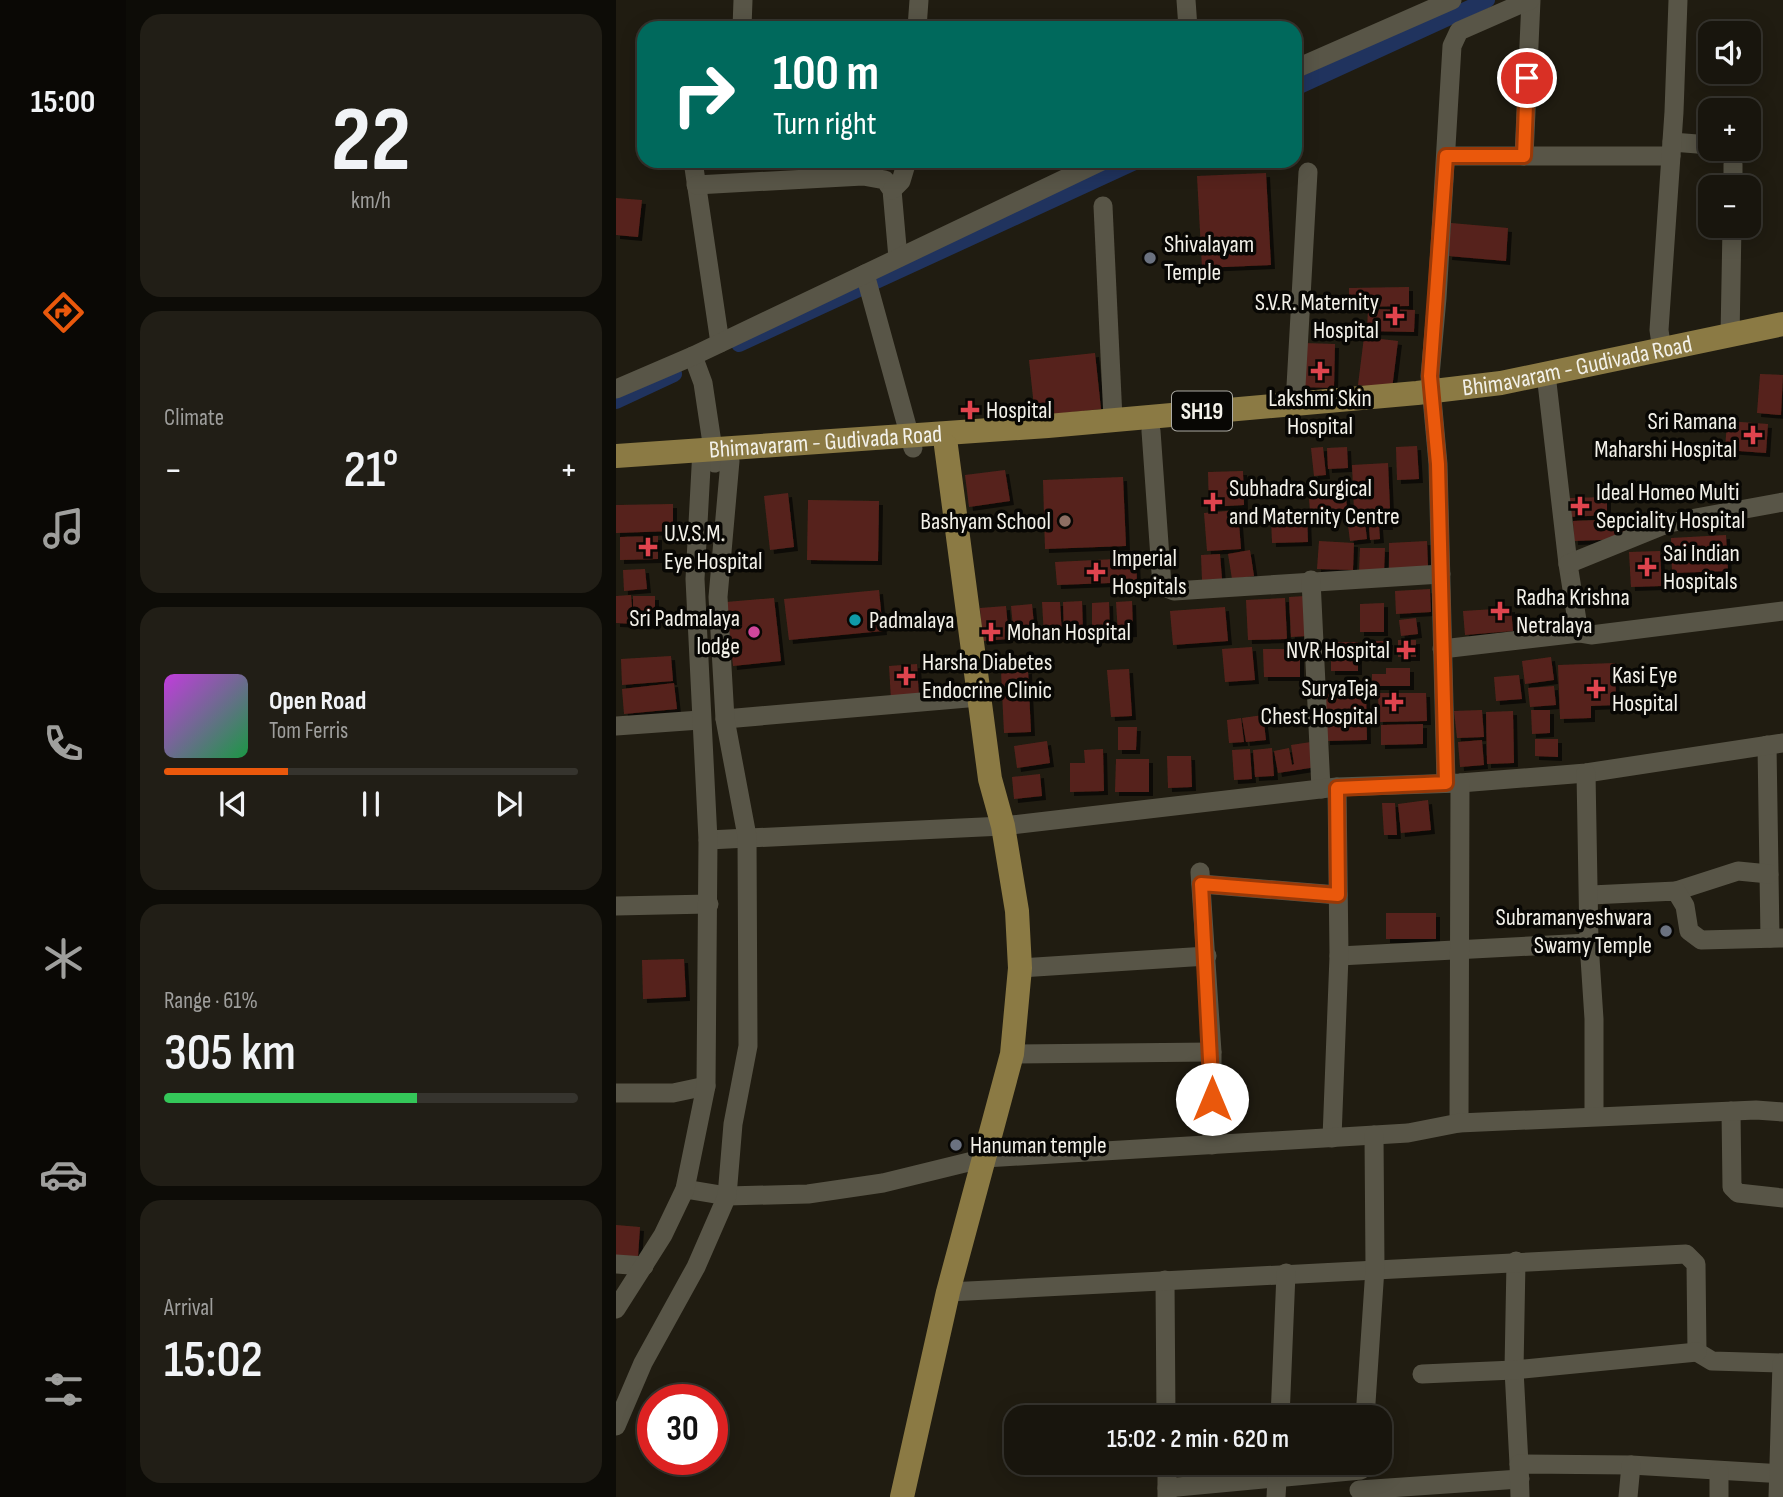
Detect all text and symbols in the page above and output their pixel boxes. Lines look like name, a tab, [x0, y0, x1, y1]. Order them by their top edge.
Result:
map controls	[1698, 21, 1761, 238]
button: sound	[1698, 21, 1761, 84]
text: 100 m	[773, 45, 879, 104]
pin	[1497, 48, 1557, 108]
icon: right	[658, 49, 749, 140]
icon: arrive	[1508, 59, 1546, 97]
text: 15:00	[31, 83, 95, 122]
text: 22	[331, 87, 411, 196]
button: +	[1698, 98, 1761, 161]
text: Turn right	[773, 105, 877, 144]
button: −	[1698, 175, 1761, 238]
text: km/h	[351, 187, 391, 215]
place label: Shivalayam Temple	[1164, 230, 1254, 287]
marker: Shivalayam Temple	[1142, 250, 1158, 266]
icon: directions	[39, 288, 88, 337]
place label: S.V.R. Maternity Hospital	[1255, 288, 1379, 345]
marker: S.V.R. Maternity Hospital	[1385, 306, 1405, 326]
street label: Bhimavaram - Gudivada Road	[1461, 329, 1695, 402]
marker: Lakshmi Skin Hospital	[1310, 361, 1330, 381]
place label: Lakshmi Skin Hospital	[1268, 384, 1372, 441]
road number: SH19	[1172, 392, 1232, 430]
place label: Hospital	[986, 396, 1052, 425]
marker: Hospital	[960, 400, 980, 420]
text: Climate	[164, 404, 224, 432]
place label: Sri Ramana Maharshi Hospital	[1594, 407, 1737, 464]
street label: Bhimavaram - Gudivada Road	[708, 419, 943, 465]
marker: Sri Ramana Maharshi Hospital	[1743, 425, 1763, 445]
text: 21°	[344, 439, 398, 502]
text: −	[164, 448, 183, 493]
text: +	[559, 448, 578, 493]
place label: Subhadra Surgical and Maternity Centre	[1229, 474, 1400, 531]
place label: Ideal Homeo Multi Sepciality Hospital	[1596, 478, 1745, 535]
marker: Subhadra Surgical and Maternity Centre	[1203, 492, 1223, 512]
marker: Ideal Homeo Multi Sepciality Hospital	[1570, 496, 1590, 516]
icon: music	[39, 504, 88, 553]
place label: Bashyam School	[920, 507, 1051, 536]
marker: Bashyam School	[1057, 513, 1073, 529]
place label: U.V.S.M. Eye Hospital	[664, 519, 763, 576]
marker: U.V.S.M. Eye Hospital	[638, 537, 658, 557]
place label: Sai Indian Hospitals	[1663, 539, 1740, 596]
place label: Imperial Hospitals	[1112, 544, 1187, 601]
marker: Sai Indian Hospitals	[1637, 557, 1657, 577]
marker: Imperial Hospitals	[1086, 562, 1106, 582]
place label: Radha Krishna Netralaya	[1516, 583, 1630, 640]
marker: Radha Krishna Netralaya	[1490, 601, 1510, 621]
place label: Sri Padmalaya lodge	[629, 604, 740, 661]
place label: Padmalaya	[869, 606, 954, 635]
marker: Padmalaya	[847, 612, 863, 628]
place label: Mohan Hospital	[1007, 618, 1131, 647]
marker: Mohan Hospital	[981, 622, 1001, 642]
marker: Sri Padmalaya lodge	[746, 624, 762, 640]
place label: NVR Hospital	[1286, 636, 1390, 665]
marker: NVR Hospital	[1396, 640, 1416, 660]
place label: Harsha Diabetes Endocrine Clinic	[922, 648, 1052, 705]
place label: Kasi Eye Hospital	[1612, 661, 1678, 718]
marker: Harsha Diabetes Endocrine Clinic	[896, 666, 916, 686]
place label: SuryaTeja Chest Hospital	[1261, 674, 1378, 731]
marker: Kasi Eye Hospital	[1586, 679, 1606, 699]
text: Open Road	[269, 686, 366, 717]
marker: SuryaTeja Chest Hospital	[1384, 692, 1404, 712]
text: Tom Ferris	[269, 717, 348, 745]
icon: phone	[39, 719, 88, 768]
icon: previous	[214, 785, 252, 823]
icon: pause	[352, 785, 390, 823]
icon: next	[490, 785, 528, 823]
place label: Subramanyeshwara Swamy Temple	[1495, 903, 1652, 960]
marker: Subramanyeshwara Swamy Temple	[1658, 923, 1674, 939]
icon: climate	[39, 934, 88, 983]
text: Range · 61%	[164, 987, 258, 1015]
text: 305 km	[164, 1022, 296, 1085]
position arrow	[1175, 1062, 1249, 1136]
place label: Hanuman temple	[970, 1131, 1107, 1160]
marker: Hanuman temple	[948, 1137, 964, 1153]
icon: car	[39, 1150, 88, 1199]
text: Arrival	[164, 1294, 213, 1322]
text: 15:02	[164, 1329, 263, 1392]
icon: filters	[39, 1365, 88, 1414]
speed limit sign: 30	[637, 1384, 728, 1475]
text: 15:02 · 2 min · 620 m	[1107, 1424, 1289, 1455]

